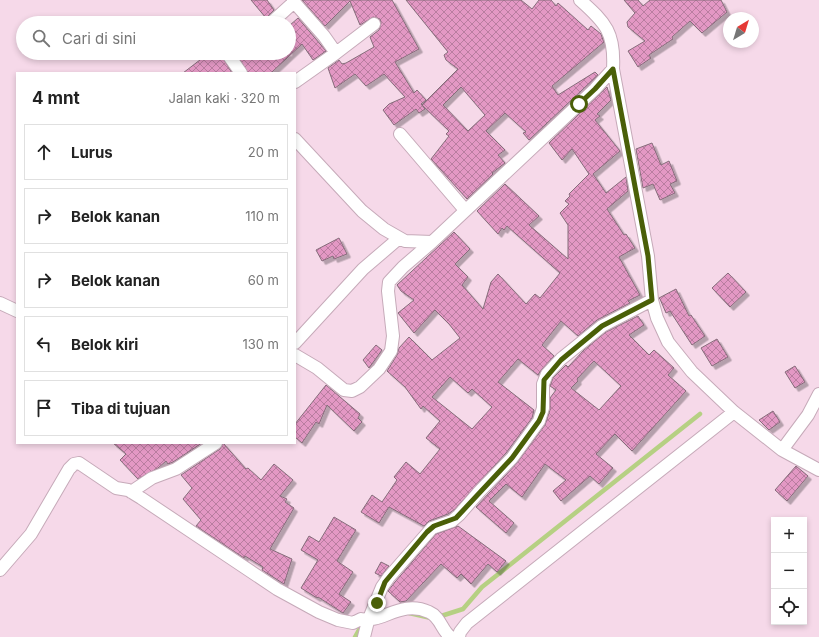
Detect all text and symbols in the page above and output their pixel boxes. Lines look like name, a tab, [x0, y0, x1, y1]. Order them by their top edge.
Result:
north arrow	[723, 12, 759, 48]
search box	[16, 16, 296, 60]
icon: search	[30, 27, 52, 49]
text: Cari di sini	[62, 29, 136, 48]
text: 4 mnt	[32, 88, 80, 108]
text: Jalan kaki · 320 m	[169, 90, 280, 106]
route start	[570, 95, 588, 113]
icon: ahead	[33, 141, 55, 163]
text: Lurus	[71, 143, 113, 162]
text: 20 m	[248, 144, 279, 160]
icon: right	[33, 205, 55, 227]
text: Belok kanan	[71, 207, 160, 226]
text: 110 m	[245, 208, 279, 224]
icon: right	[33, 269, 55, 291]
text: Belok kanan	[71, 271, 160, 290]
text: 60 m	[248, 272, 279, 288]
icon: left	[33, 333, 55, 355]
text: Belok kiri	[71, 335, 138, 354]
text: 130 m	[242, 336, 279, 352]
icon: arrive	[33, 397, 55, 419]
text: Tiba di tujuan	[71, 399, 170, 418]
map controls	[771, 517, 807, 625]
button: +	[771, 517, 807, 553]
button: −	[771, 553, 807, 589]
button: locate	[771, 589, 807, 625]
route end	[368, 594, 386, 612]

